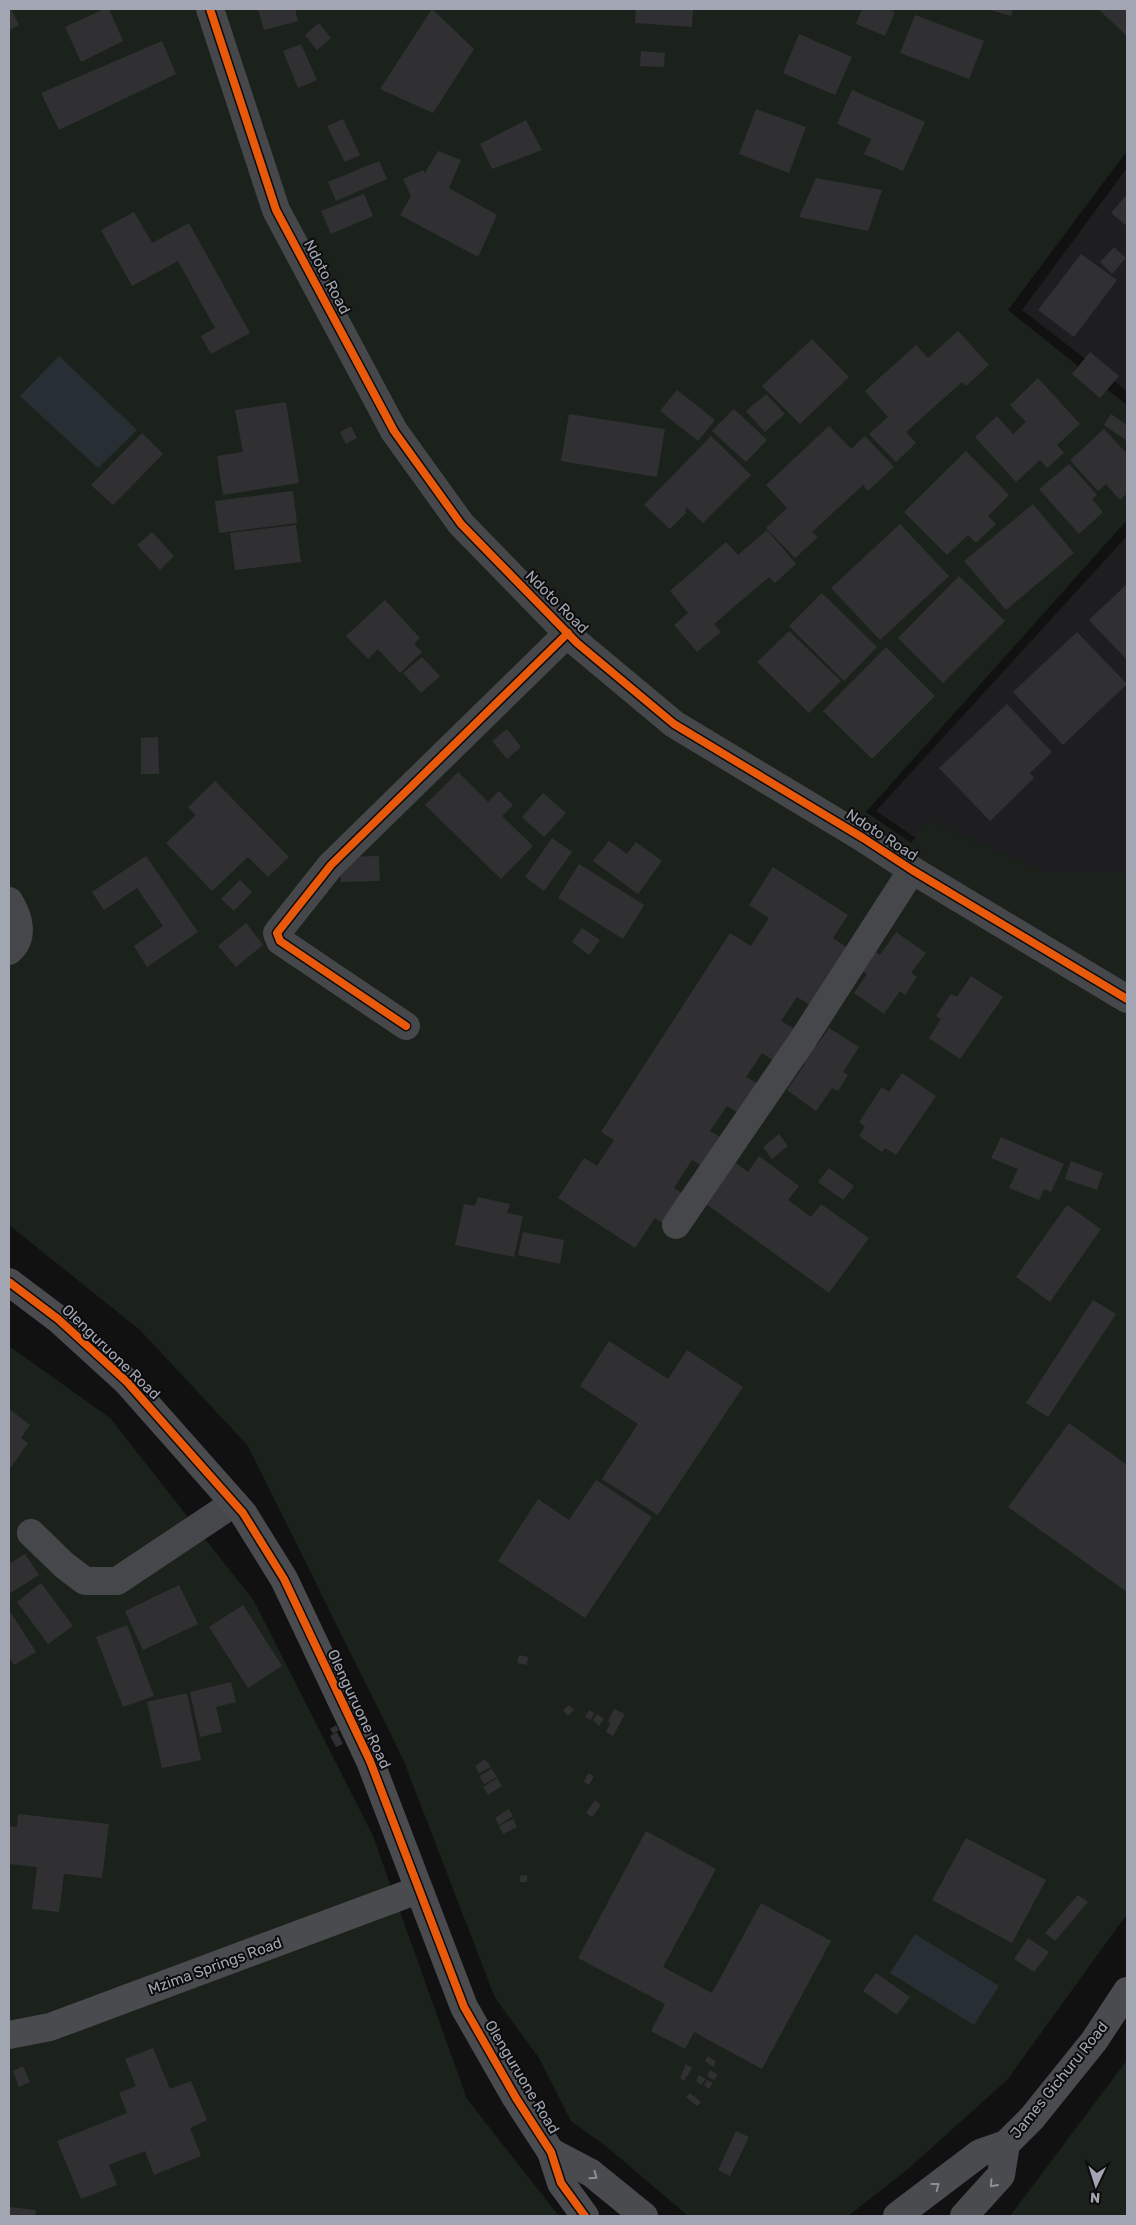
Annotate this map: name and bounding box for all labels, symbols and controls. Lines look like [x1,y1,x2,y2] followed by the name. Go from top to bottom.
[300,237,354,317] street label: Ndoto Road
[522,567,592,637] street label: Ndoto Road
[843,805,921,865] street label: Ndoto Road
[58,1301,164,1403] street label: Olenguruone Road
[324,1647,394,1771] street label: Olenguruone Road
[146,1933,284,1999] street label: Mzima Springs Road
[481,2017,563,2137] street label: Olenguruone Road
[1006,2018,1112,2142] street label: James Gichuru Road
[1071,2160,1121,2210] north arrow
[588,2170,598,2179] one-way arrow
[990,2178,999,2187] one-way arrow
[930,2184,939,2192] one-way arrow
[1090,2189,1101,2206] text: N

